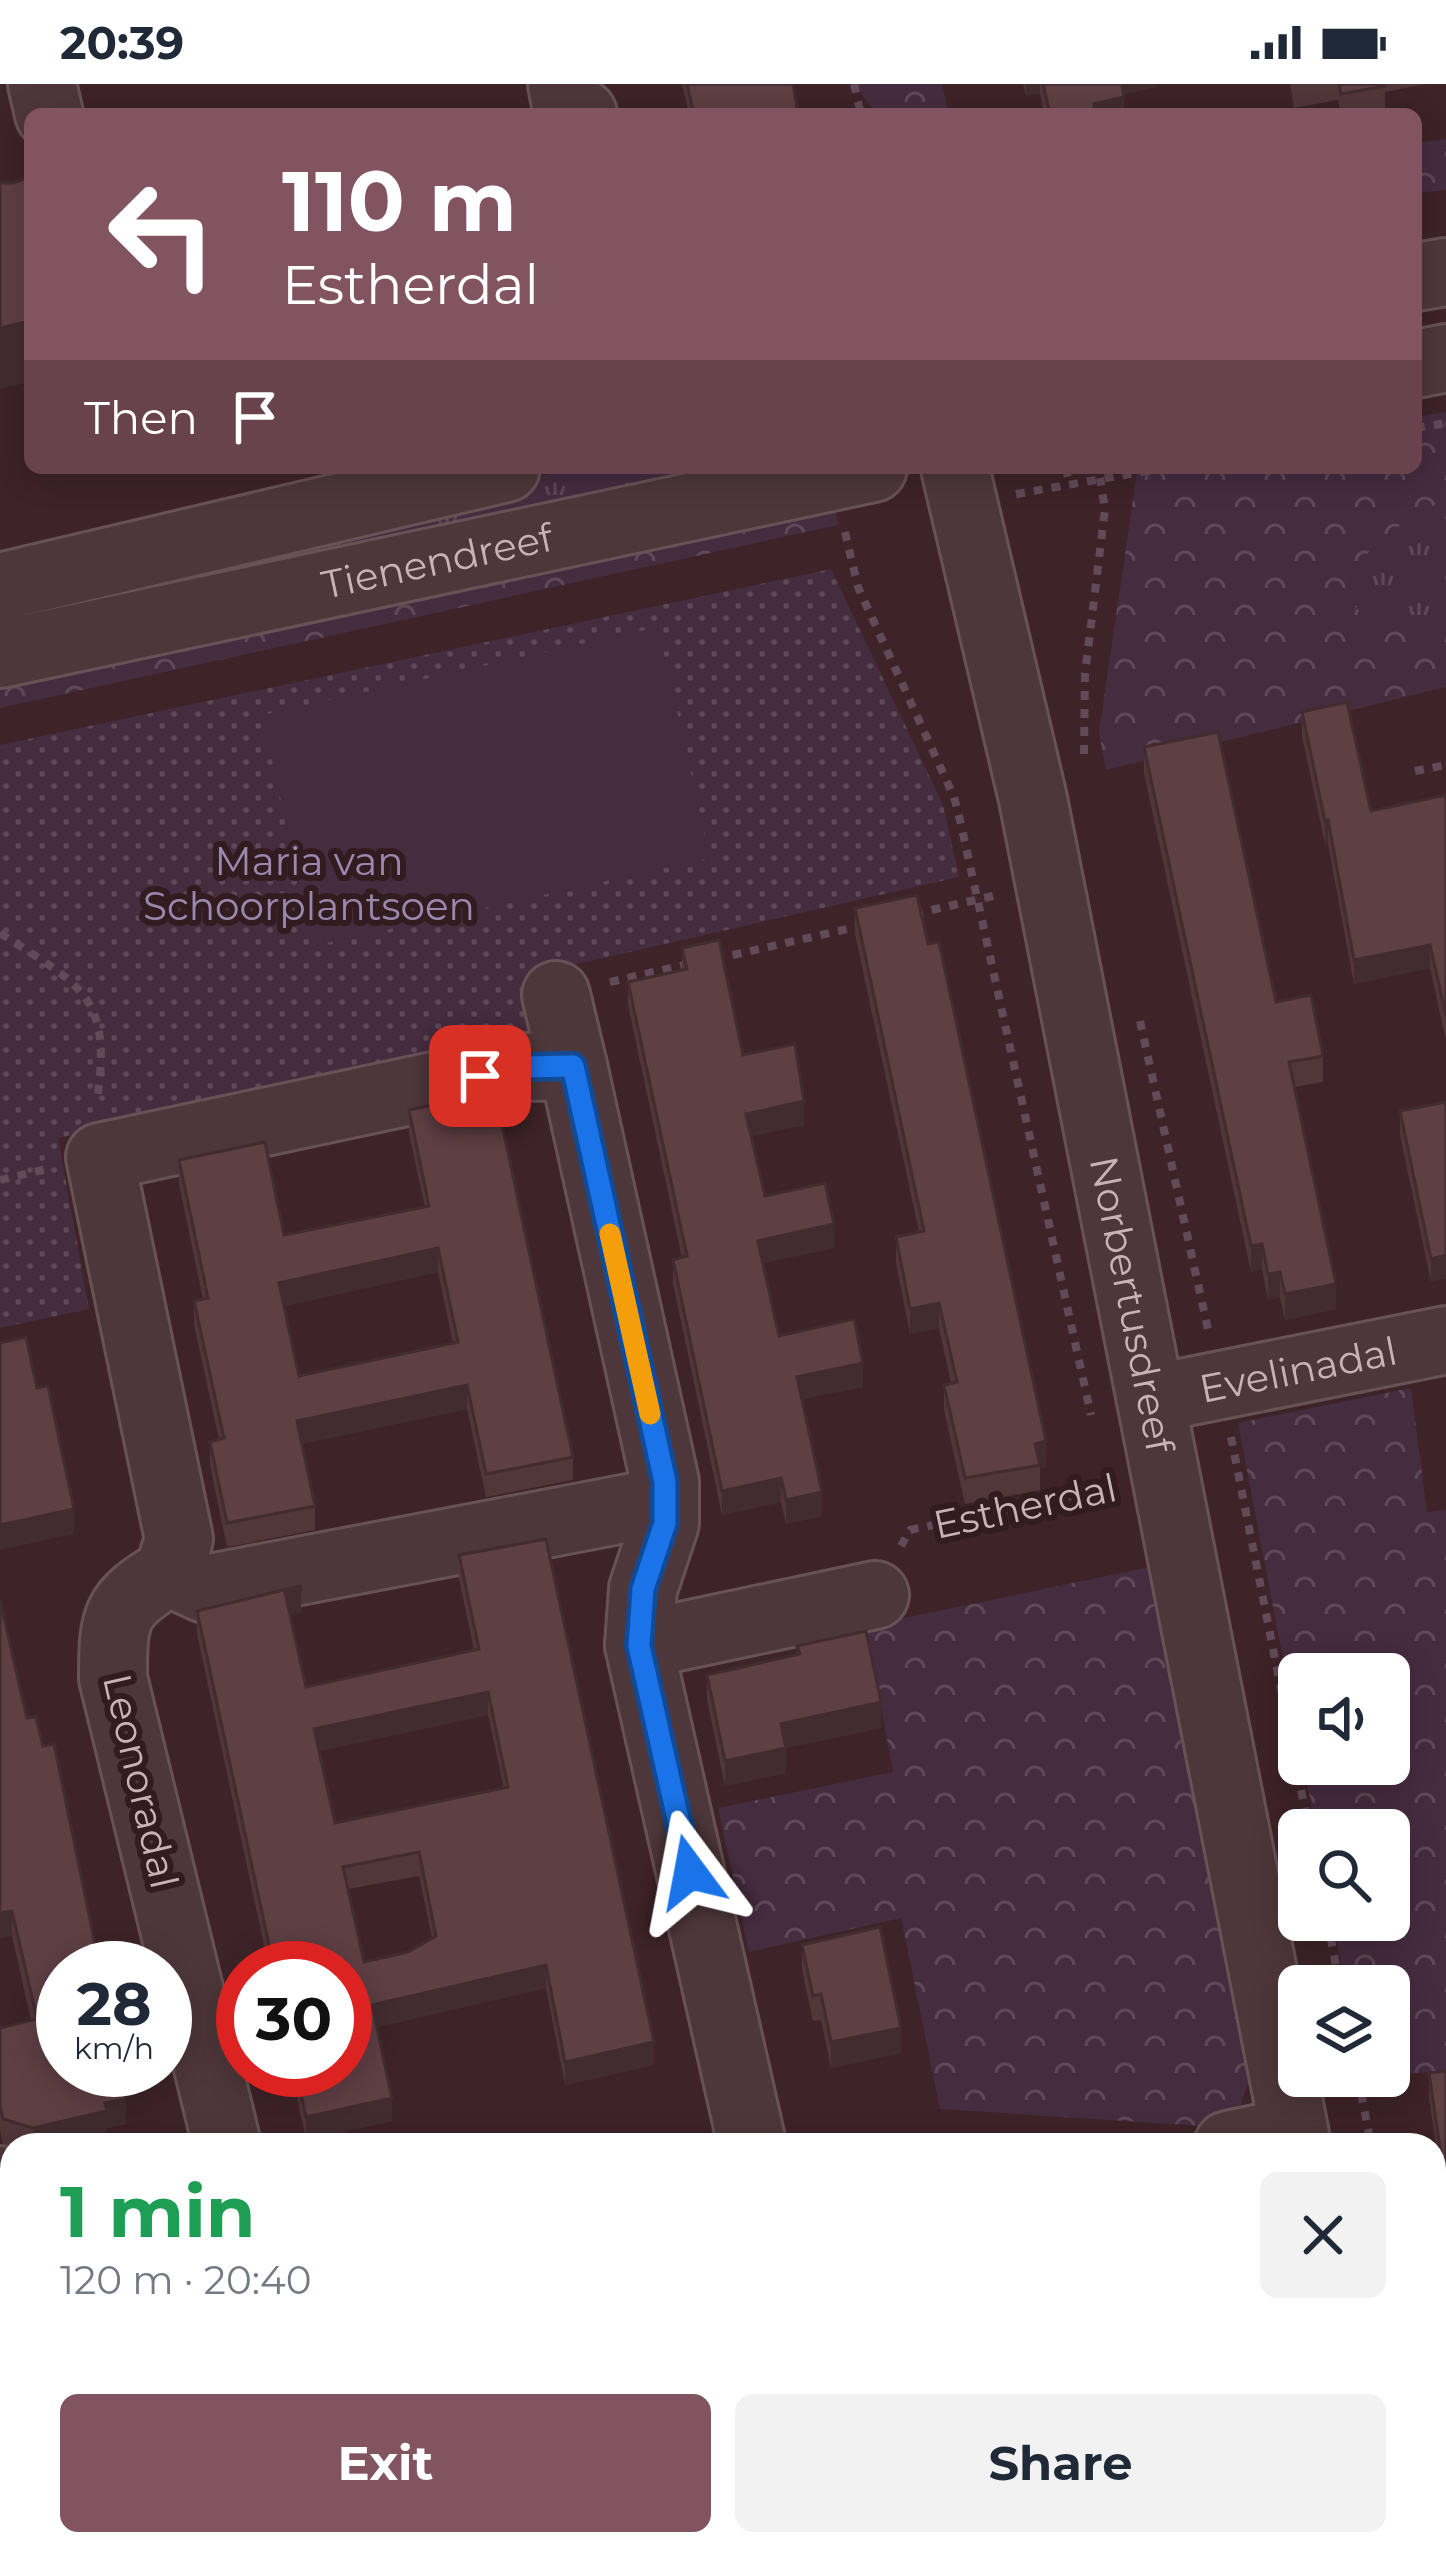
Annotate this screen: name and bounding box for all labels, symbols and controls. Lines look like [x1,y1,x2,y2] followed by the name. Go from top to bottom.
[60,15,184,70] text: 20:39
[282,150,517,252] text: 110 m
[84,156,240,312] icon: left
[282,252,539,318] text: Estherdal
[222,384,288,450] icon: arrive
[84,390,198,445] text: Then
[317,513,559,609] street label: Tienendreef
[143,837,475,930] park label: Maria van Schoorplantsoen
[429,1025,531,1127] pin
[447,1043,513,1109] icon: arrive
[1080,1152,1185,1458] street label: Norbertusdreef
[1195,1326,1401,1413] street label: Evelinadal
[929,1463,1121,1549] street label: Estherdal
[1278,1653,1410,2097] map controls
[1278,1653,1410,1785] button: sound
[93,1669,189,1893] street label: Leonoradal
[627,1809,753,1935] position arrow
[1278,1809,1410,1941] button: search
[216,1941,372,2097] speed limit sign: 30
[1278,1965,1410,2097] button: layers
[77,1967,152,2040] text: 28
[74,2030,154,2067] text: km/h
[60,2167,256,2255] text: 1 min
[1260,2172,1386,2298] button: close
[60,2256,312,2304] text: 120 m · 20:40
[60,2394,711,2532] button: Exit
[735,2394,1386,2532] button: Share

